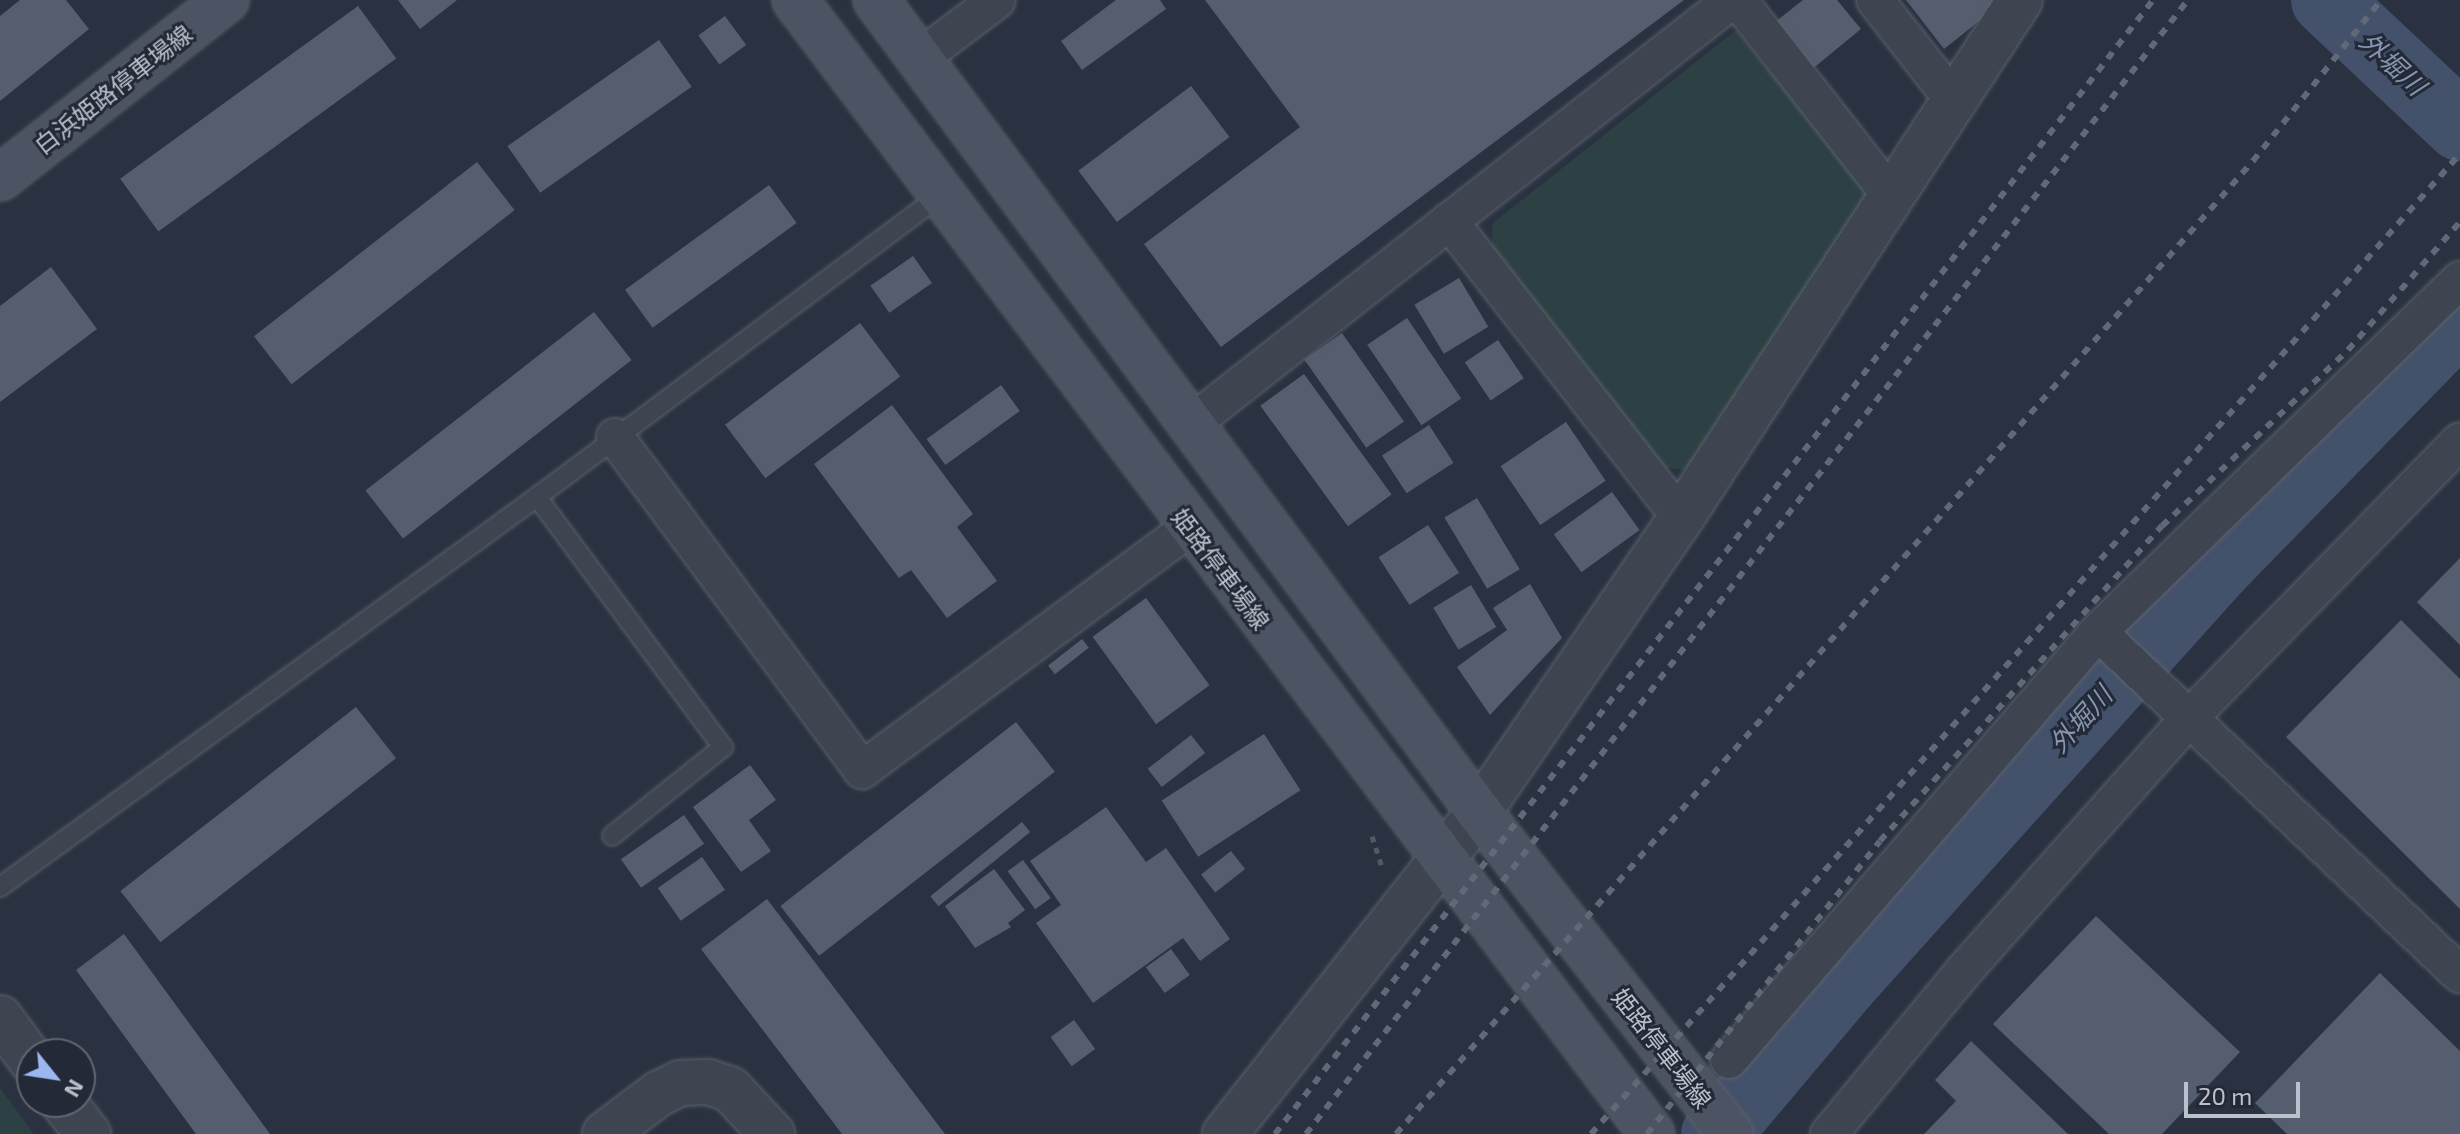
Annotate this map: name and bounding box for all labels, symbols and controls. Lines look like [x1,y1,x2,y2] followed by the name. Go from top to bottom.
[28,19,198,159] street label: 白浜姫路停車場線
[2354,25,2432,101] water label: 外堀川
[1166,503,1276,635] street label: 姫路停車場線
[2042,680,2118,758] water label: 外堀川
[1606,982,1718,1114] street label: 姫路停車場線
[16,1038,96,1118] north arrow
[2188,1066,2304,1116] scale bar
[60,1076,90,1102] text: N
[2198,1081,2252,1110] text: 20 m

